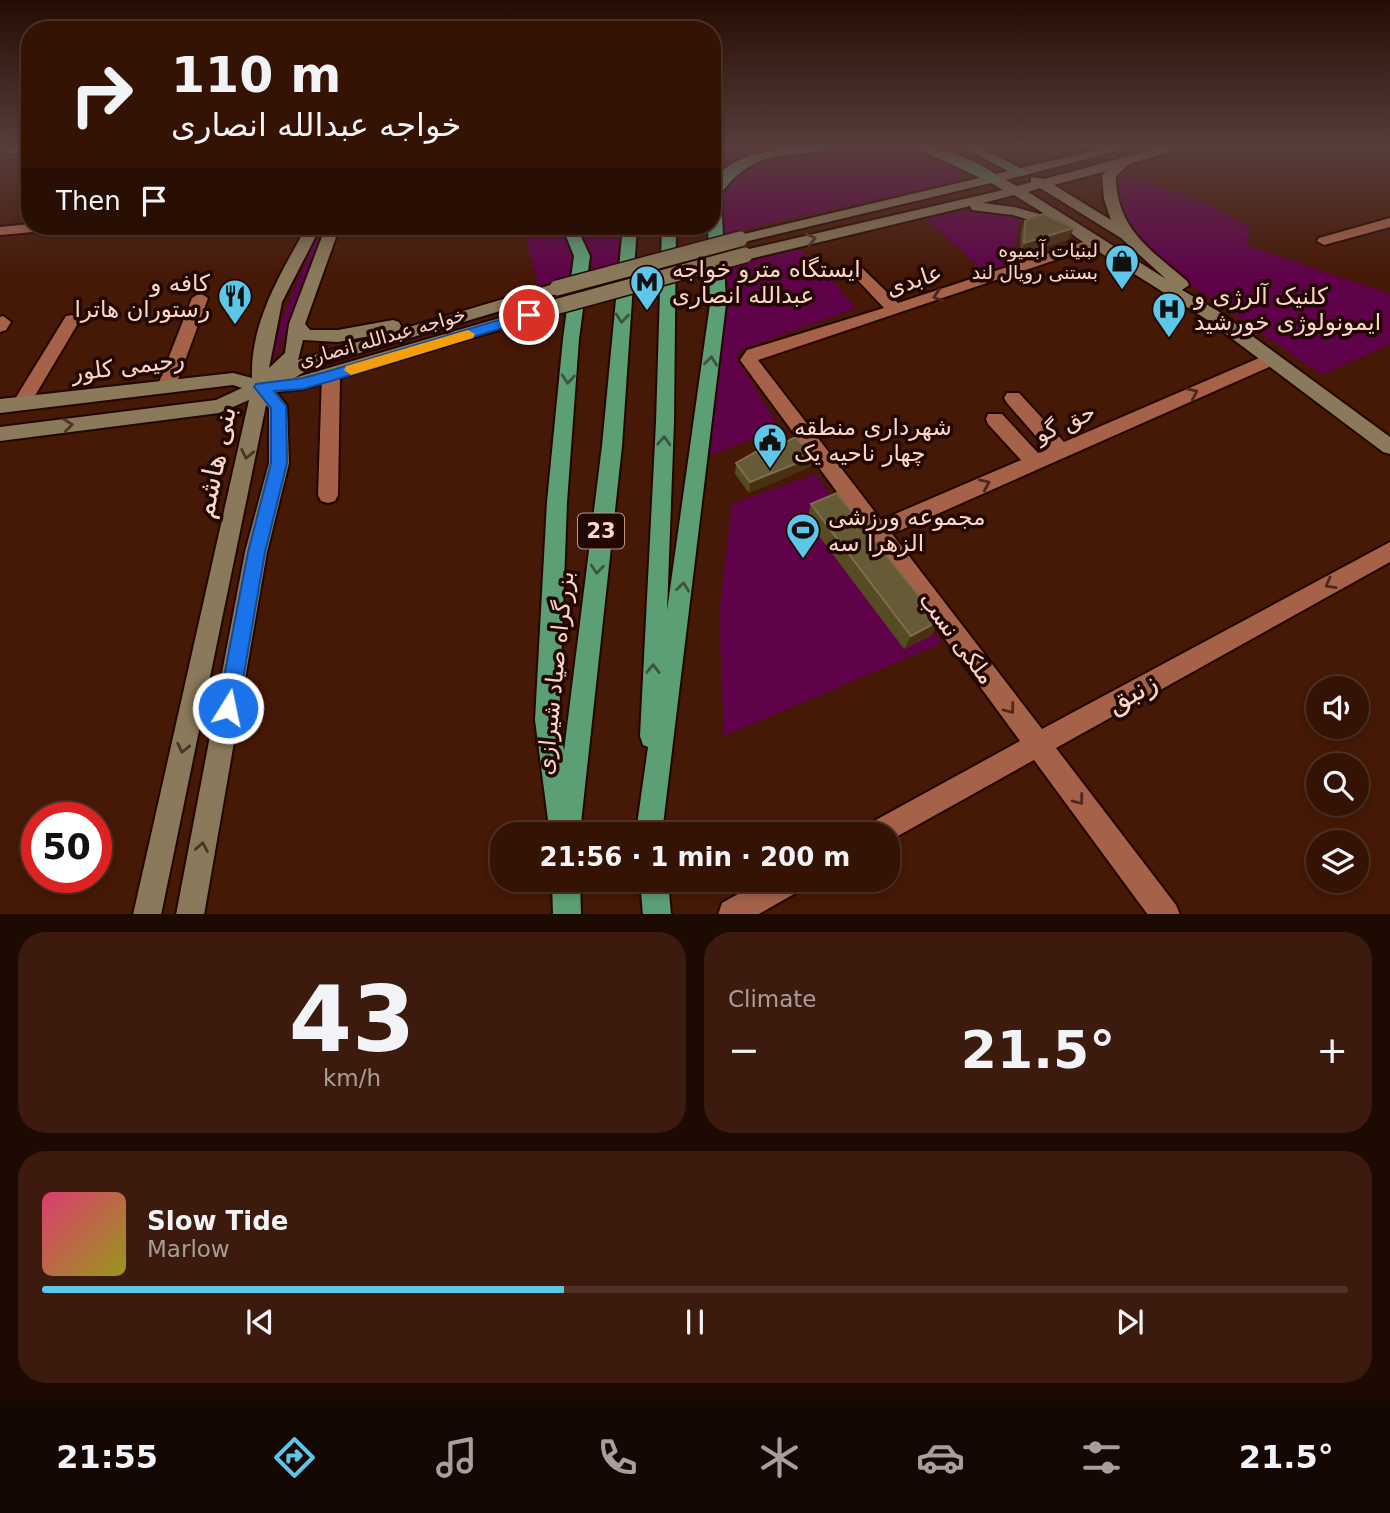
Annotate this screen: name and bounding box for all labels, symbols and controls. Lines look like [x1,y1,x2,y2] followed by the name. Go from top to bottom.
[171,47,341,104] text: 110 m
[56,49,147,140] icon: right
[171,106,461,144] text: خواجه عبدالله انصاری
[135,182,173,220] icon: arrive
[56,186,121,216] text: Then
[805,233,817,247] one-way arrow
[972,238,1098,284] place label: لبنیات آبمیوه بستنی رویال لند
[1103,242,1141,291] shop icon: لبنیات آبمیوه بستنی رویال لند
[672,256,861,309] place label: ایستگاه مترو خواجه عبدالله انصاری
[883,259,945,301] street label: عابدی
[628,263,666,312] metro station icon: ایستگاه مترو خواجه عبدالله انصاری
[74,270,210,323] place label: کافه و رستوران هاترا
[216,277,254,326] restaurant icon: کافه و رستوران هاترا
[1193,282,1381,336] place label: کلنیک آلرژی و ایمونولوژی خورشید
[499,285,559,345] pin
[932,288,944,303] one-way arrow
[1150,290,1188,339] hospital icon: کلنیک آلرژی و ایمونولوژی خورشید
[510,296,548,334] icon: arrive
[296,303,468,372] street label: خواجه عبدالله انصاری
[615,313,630,324] one-way arrow
[69,346,186,387] street label: رحیمی کلور
[703,356,718,367] one-way arrow
[561,374,576,385] one-way arrow
[1186,387,1198,401] one-way arrow
[1030,398,1100,449] street label: حق گو
[187,403,243,521] street label: بنی هاشم
[794,414,952,467] place label: شهرداری منطقه چهار ناحیه یک
[62,418,74,433] one-way arrow
[751,421,789,470] public building icon: شهرداری منطقه چهار ناحیه یک
[657,436,672,447] one-way arrow
[240,448,255,460] one-way arrow
[977,478,990,492] one-way arrow
[828,504,985,557] place label: مجموعه ورزشی الزهرا سه
[784,511,822,560] sports icon: مجموعه ورزشی الزهرا سه
[578,514,624,548] road number: 23
[590,564,605,575] one-way arrow
[531,570,580,776] street label: بزرگراه صیاد شیرازی
[1325,576,1338,589] one-way arrow
[676,581,691,593] one-way arrow
[914,587,1000,689] street label: ملکی نسب
[646,663,661,674] one-way arrow
[1101,666,1163,720] street label: زنبق
[191,671,265,745] position arrow
[1306,676,1369,893] map controls
[1306,676,1369,739] button: sound
[1002,701,1015,713] one-way arrow
[177,742,192,754] one-way arrow
[1306,753,1369,816] button: search
[1071,792,1083,804] one-way arrow
[21,802,112,893] speed limit sign: 50
[1306,830,1369,893] button: layers
[194,841,209,853] one-way arrow
[540,842,850,872] text: 21:56 · 1 min · 200 m
[289,967,415,1072] text: 43
[728,986,817,1012] text: Climate
[961,1020,1115,1080] text: 21.5°
[728,1028,760,1072] text: −
[1316,1028,1348,1072] text: +
[323,1065,381,1091] text: km/h
[147,1206,288,1236] text: Slow Tide
[147,1236,230,1262] text: Marlow
[241,1303,279,1341] icon: previous
[676,1303,714,1341] icon: pause
[1111,1303,1149,1341] icon: next
[270,1433,319,1482] icon: directions
[432,1433,481,1482] icon: music
[593,1433,642,1482] icon: phone
[755,1433,804,1482] icon: climate
[916,1433,965,1482] icon: car
[1077,1433,1126,1482] icon: filters
[56,1438,158,1476] text: 21:55
[1239,1438,1334,1476] text: 21.5°

